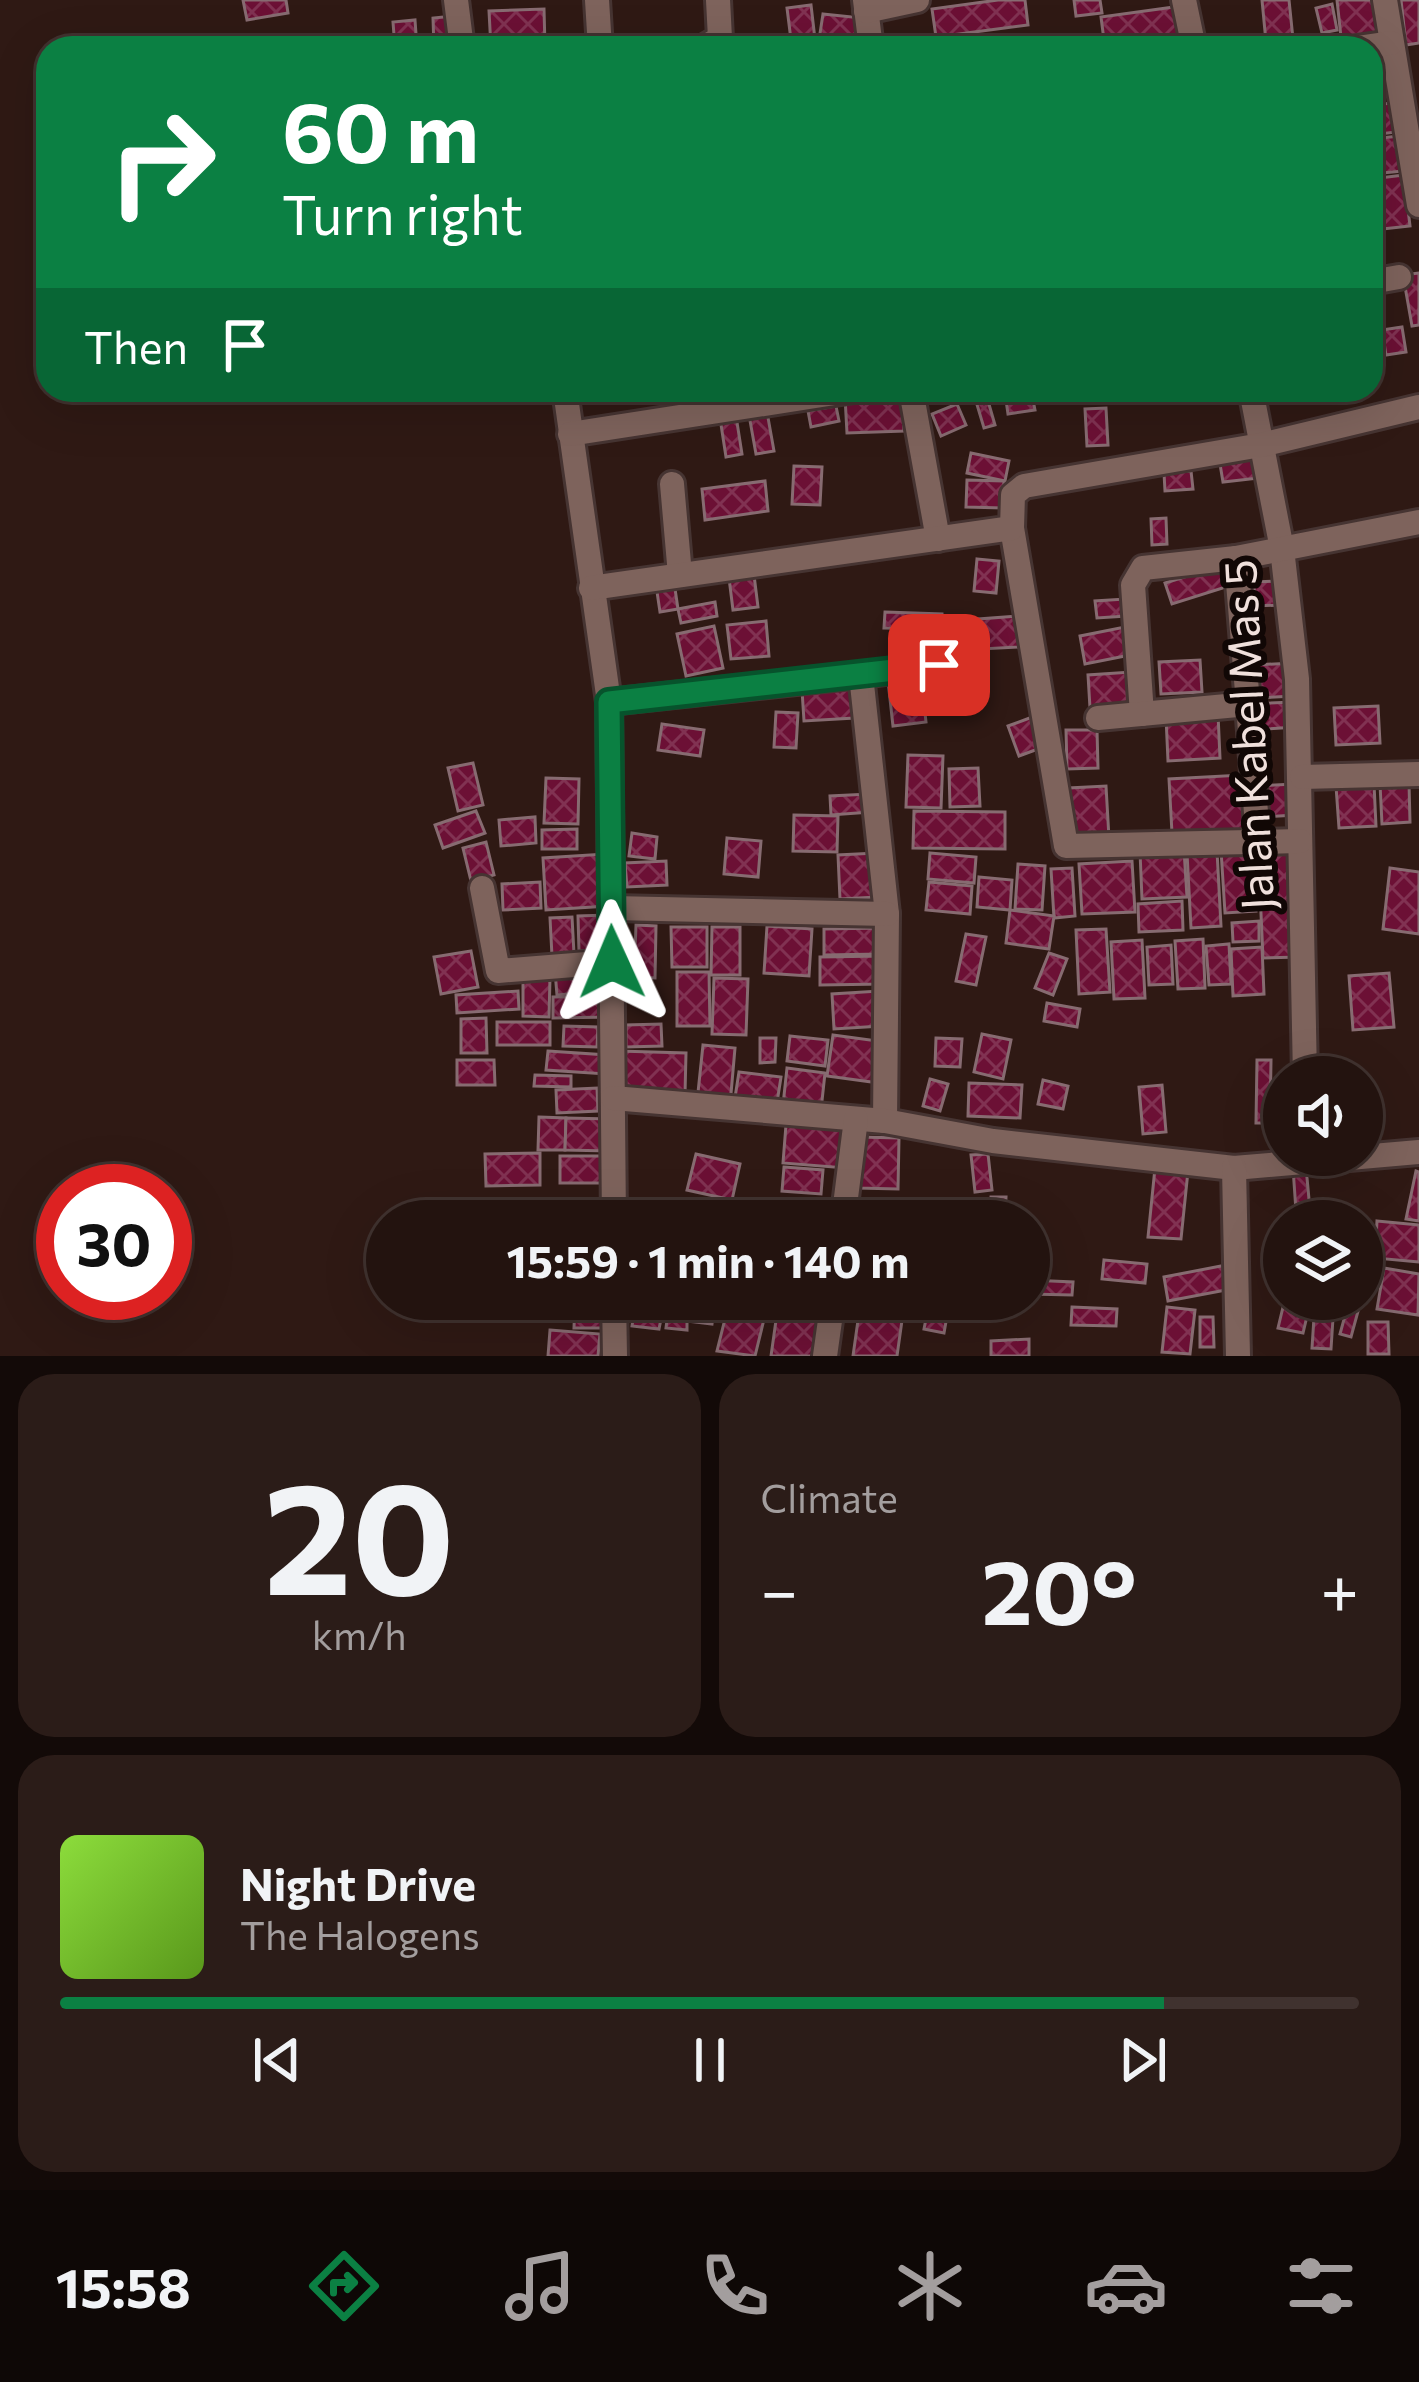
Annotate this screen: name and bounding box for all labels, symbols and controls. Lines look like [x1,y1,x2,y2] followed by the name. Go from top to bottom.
[282,78,479,180] text: 60 m
[84,84,240,240] icon: right
[282,180,523,246] text: Turn right
[212,312,278,378] icon: arrive
[84,318,188,373] text: Then
[1210,558,1283,912] street label: Jalan Kabel Mas 5
[888,614,990,716] pin
[906,632,972,698] icon: arrive
[549,899,675,1025] position arrow
[1263,1056,1383,1320] map controls
[1263,1056,1383,1176] button: sound
[36,1164,192,1320] speed limit sign: 30
[1263,1200,1383,1320] button: layers
[506,1232,910,1287] text: 15:59 · 1 min · 140 m
[264,1436,455,1627] text: 20
[761,1473,898,1521] text: Climate
[981,1533,1137,1644] text: 20°
[761,1548,798,1629] text: −
[1320,1548,1359,1629] text: +
[312,1610,407,1658] text: km/h
[240,1855,476,1910] text: Night Drive
[240,1910,480,1958] text: The Halogens
[244,2027,310,2093] icon: previous
[677,2027,743,2093] icon: pause
[1110,2027,1176,2093] icon: next
[302,2244,386,2328] icon: directions
[498,2244,582,2328] icon: music
[693,2244,777,2328] icon: phone
[888,2244,972,2328] icon: climate
[1084,2244,1168,2328] icon: car
[1279,2244,1363,2328] icon: filters
[56,2253,191,2319] text: 15:58

